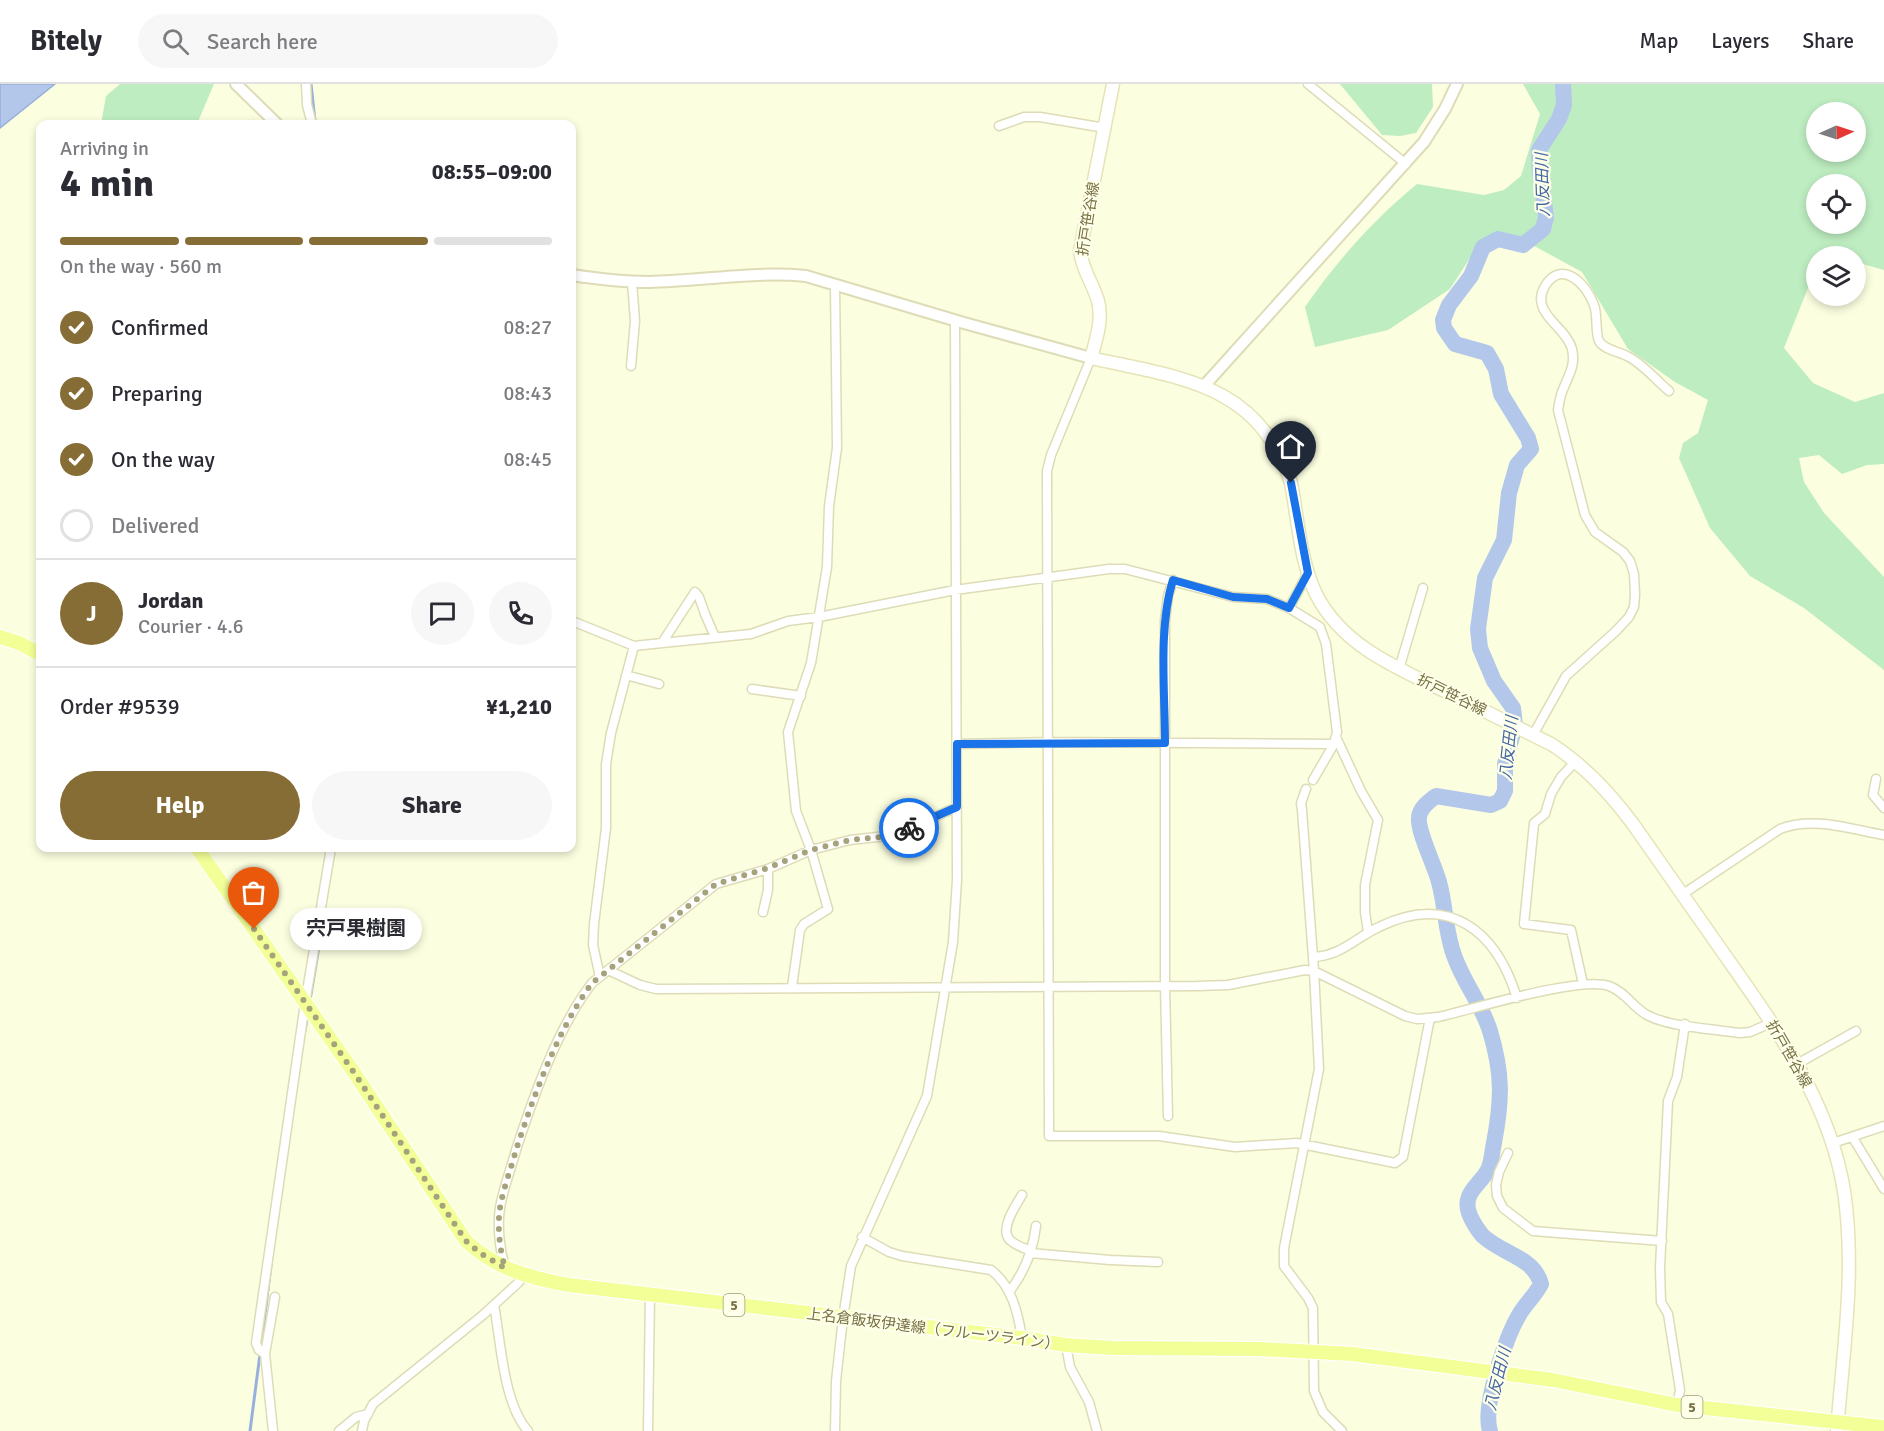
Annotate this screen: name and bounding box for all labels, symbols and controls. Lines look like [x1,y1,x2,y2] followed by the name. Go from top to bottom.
[138,14,558,68] search box
[30,24,102,58] text: Bitely
[159,25,192,58] icon: search
[207,28,318,55] text: Search here
[1640,28,1678,54] text: Map
[1711,28,1769,54] text: Layers
[1802,28,1854,54] text: Share
[1806,102,1866,162] north arrow
[1806,102,1866,306] map controls
[60,136,149,161] text: Arriving in
[1532,151,1554,217] water label: 八反田川
[432,158,552,185] text: 08:55–09:00
[60,159,154,207] text: 4 min
[1806,174,1866,234] button: locate
[1073,181,1103,257] street label: 折戸笹谷線
[1806,246,1866,306] button: layers
[60,254,222,279] text: On the way · 560 m
[60,311,93,344] icon: check
[111,314,209,341] text: Confirmed
[503,315,552,340] text: 08:27
[60,377,93,410] icon: check
[111,380,203,407] text: Preparing
[503,381,552,406] text: 08:43
[1265,421,1316,483] pin
[1274,430,1307,463] icon: home
[60,443,93,476] icon: check
[111,446,215,473] text: On the way
[503,447,552,472] text: 08:45
[111,512,199,539] text: Delivered
[411,582,474,645] button: chat
[489,582,552,645] button: phone
[138,587,204,614] text: Jordan
[86,600,97,627] text: J
[138,614,244,639] text: Courier · 4.6
[1414,670,1490,720] street label: 折戸笹谷線
[60,693,180,720] text: Order #9539
[486,693,552,720] text: ¥1,210
[1496,713,1522,781] water label: 八反田川
[60,771,300,840] button: Help
[312,771,552,840] button: Share
[879,798,939,858] courier
[893,812,926,845] icon: bike
[228,867,279,929] pin
[237,876,270,909] icon: bag
[290,908,422,950] callout: 宍戸果樹園
[306,916,406,941] text: 宍戸果樹園
[1762,1017,1816,1091] street label: 折戸笹谷線
[724,1294,744,1316] road number: 5
[806,1305,1060,1353] street label: 上名倉飯坂伊達線（フルーツライン）
[1481,1344,1516,1412] water label: 八反田川
[1682,1396,1702,1418] road number: 5

